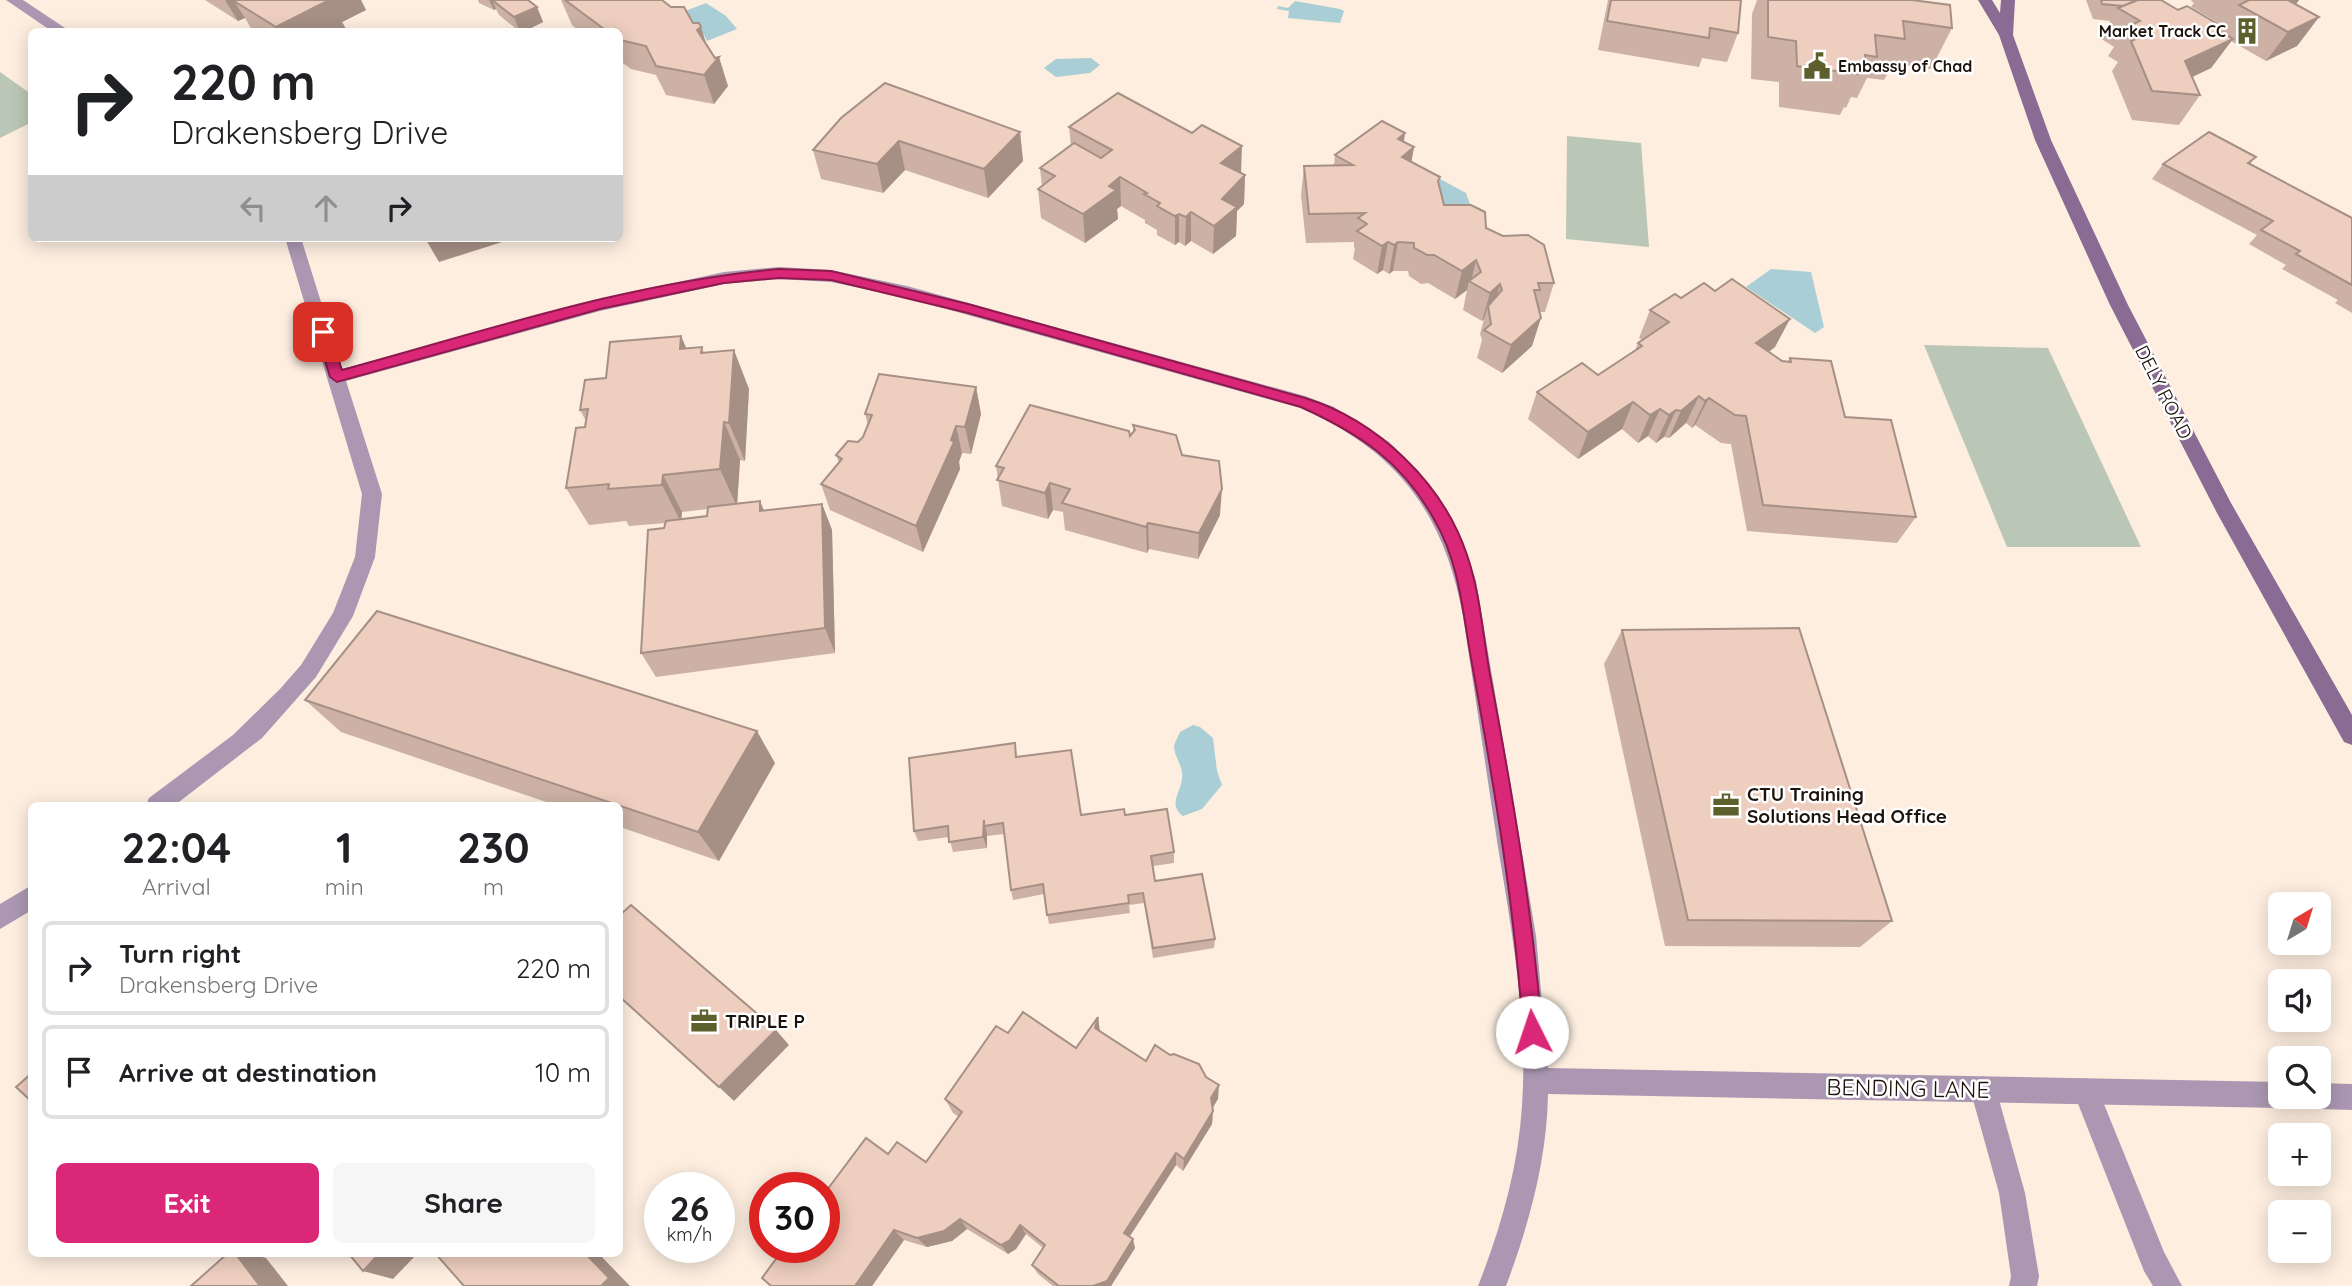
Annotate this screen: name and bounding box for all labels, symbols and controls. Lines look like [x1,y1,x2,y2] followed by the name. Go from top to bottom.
[2232,16,2262,46] building icon: Market Track CC
[2099,21,2226,41] place label: Market Track CC
[171,51,316,112] text: 220 m
[1802,51,1832,81] public building icon: Embassy of Chad
[56,56,147,147] icon: right
[1838,56,1972,76] place label: Embassy of Chad
[171,112,448,152] text: Drakensberg Drive
[234,189,272,227] icon: left
[307,189,345,227] icon: ahead
[380,189,418,227] icon: right
[293,302,353,362] pin
[304,313,342,351] icon: arrive
[2130,341,2198,443] street label: DELY ROAD
[1747,782,1947,828] place label: CTU Training Solutions Head Office
[1711,790,1741,820] office icon: CTU Training Solutions Head Office
[121,821,231,874] text: 22:04
[336,821,352,874] text: 1
[457,821,530,874] text: 230
[142,872,211,901] text: Arrival
[325,872,364,901] text: min
[483,872,504,901] text: m
[2268,892,2331,956] north arrow
[2268,892,2331,1263] map controls
[119,937,241,970] text: Turn right
[60,949,98,987] icon: right
[516,952,591,985] text: 220 m
[2268,969,2331,1032] button: sound
[119,970,318,999] text: Drakensberg Drive
[1495,995,1569,1069] position arrow
[689,1006,719,1036] office icon: TRIPLE P
[725,1009,805,1033] place label: TRIPLE P
[2268,1046,2331,1109] button: search
[60,1053,98,1091] icon: arrive
[119,1056,377,1089] text: Arrive at destination
[535,1056,591,1089] text: 10 m
[1826,1072,1990,1104] street label: BENDING LANE
[2268,1123,2331,1186] button: +
[56,1163,319,1243] button: Exit
[333,1163,595,1243] button: Share
[749,1172,840,1263] speed limit sign: 30
[670,1186,709,1230] text: 26
[2268,1200,2331,1263] button: −
[667,1223,712,1246] text: km/h

